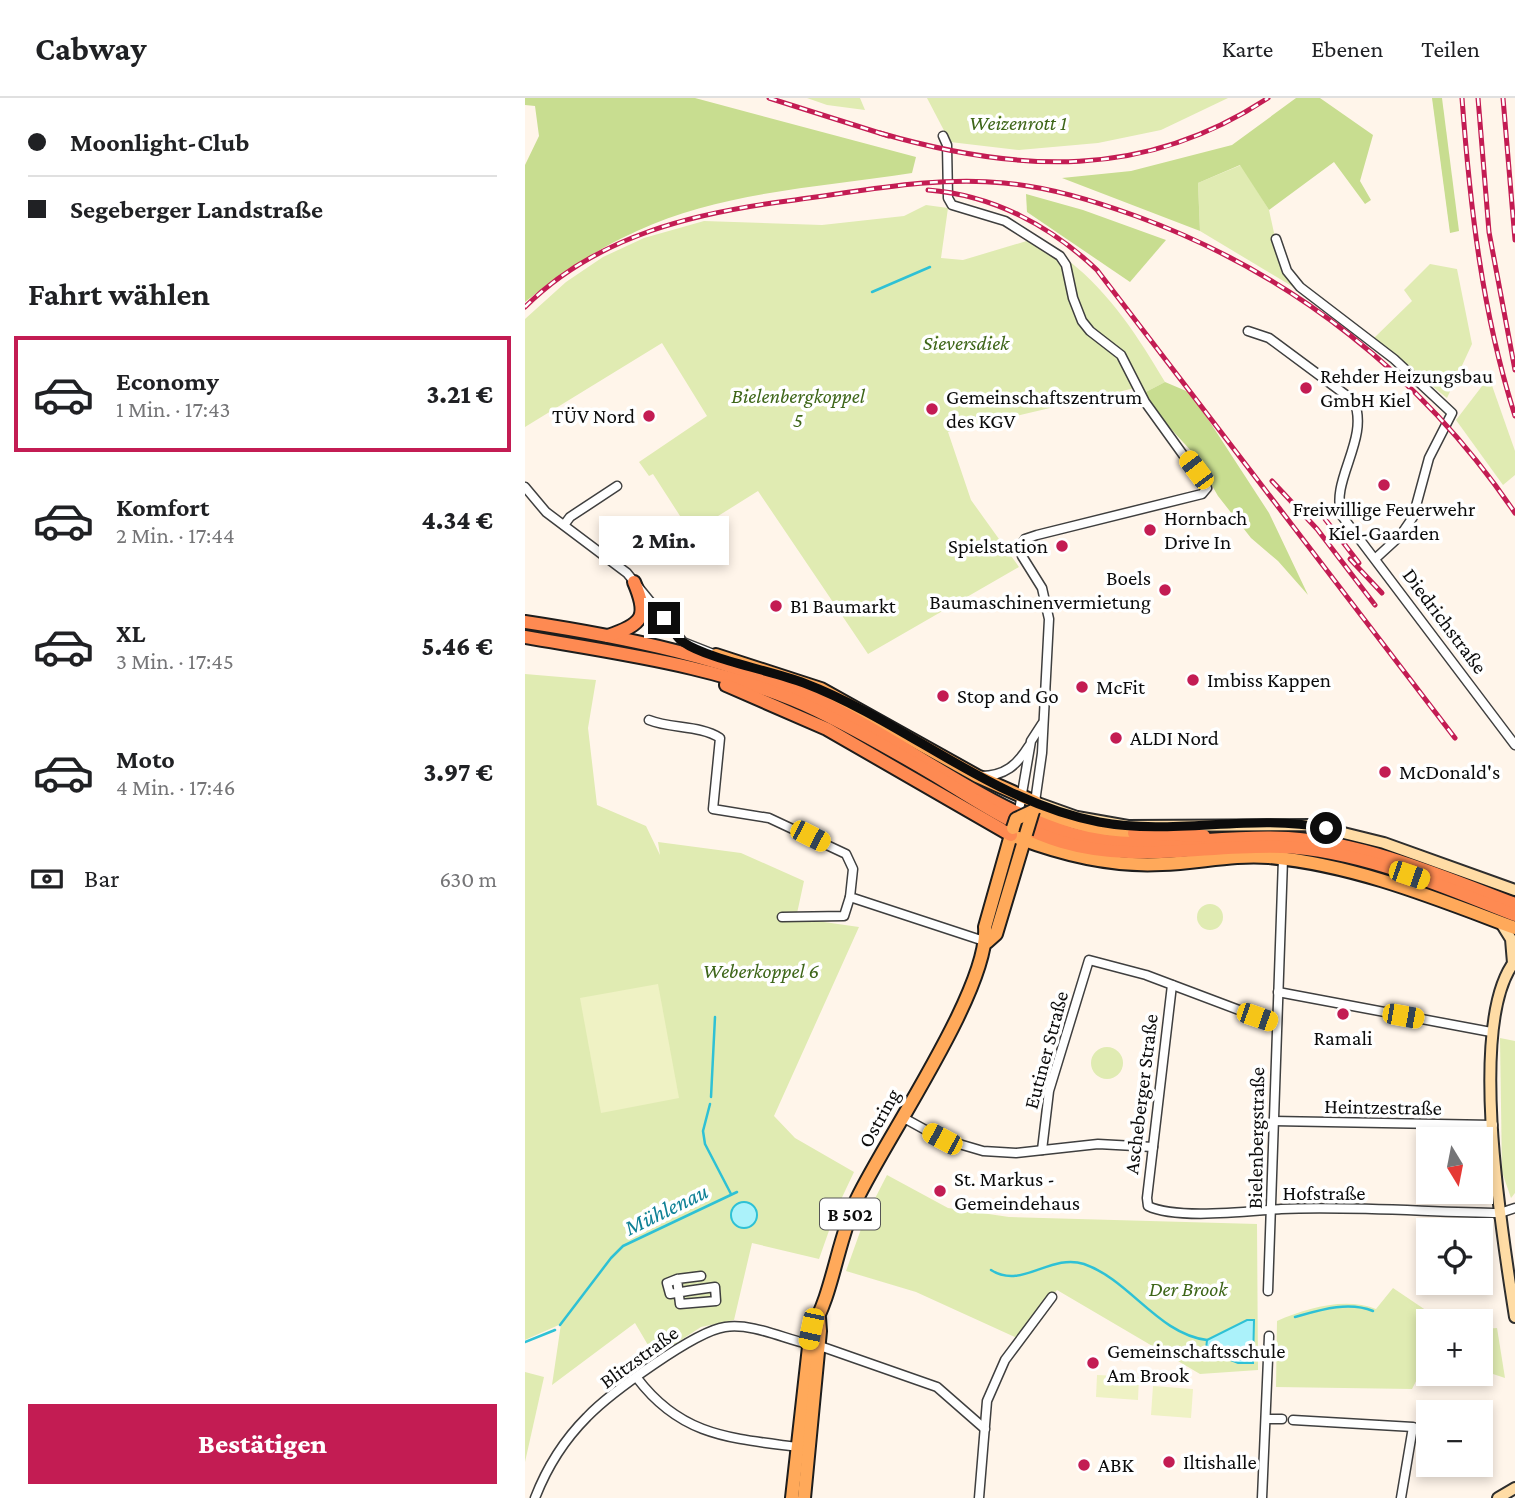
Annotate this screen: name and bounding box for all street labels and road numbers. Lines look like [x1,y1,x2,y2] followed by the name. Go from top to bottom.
[1398,564,1492,678] street label: Diedrichstraße
[1019,988,1073,1112] street label: Eutiner Straße
[1119,1012,1163,1176] street label: Ascheberger Straße
[1243,1067,1269,1209] street label: Bielenbergstraße
[853,1084,905,1152] street label: Ostring
[1324,1094,1442,1120] street label: Heintzestraße
[1282,1181,1366,1205] street label: Hofstraße
[820,1198,880,1230] road number: B 502
[595,1321,683,1393] street label: Blitzstraße

